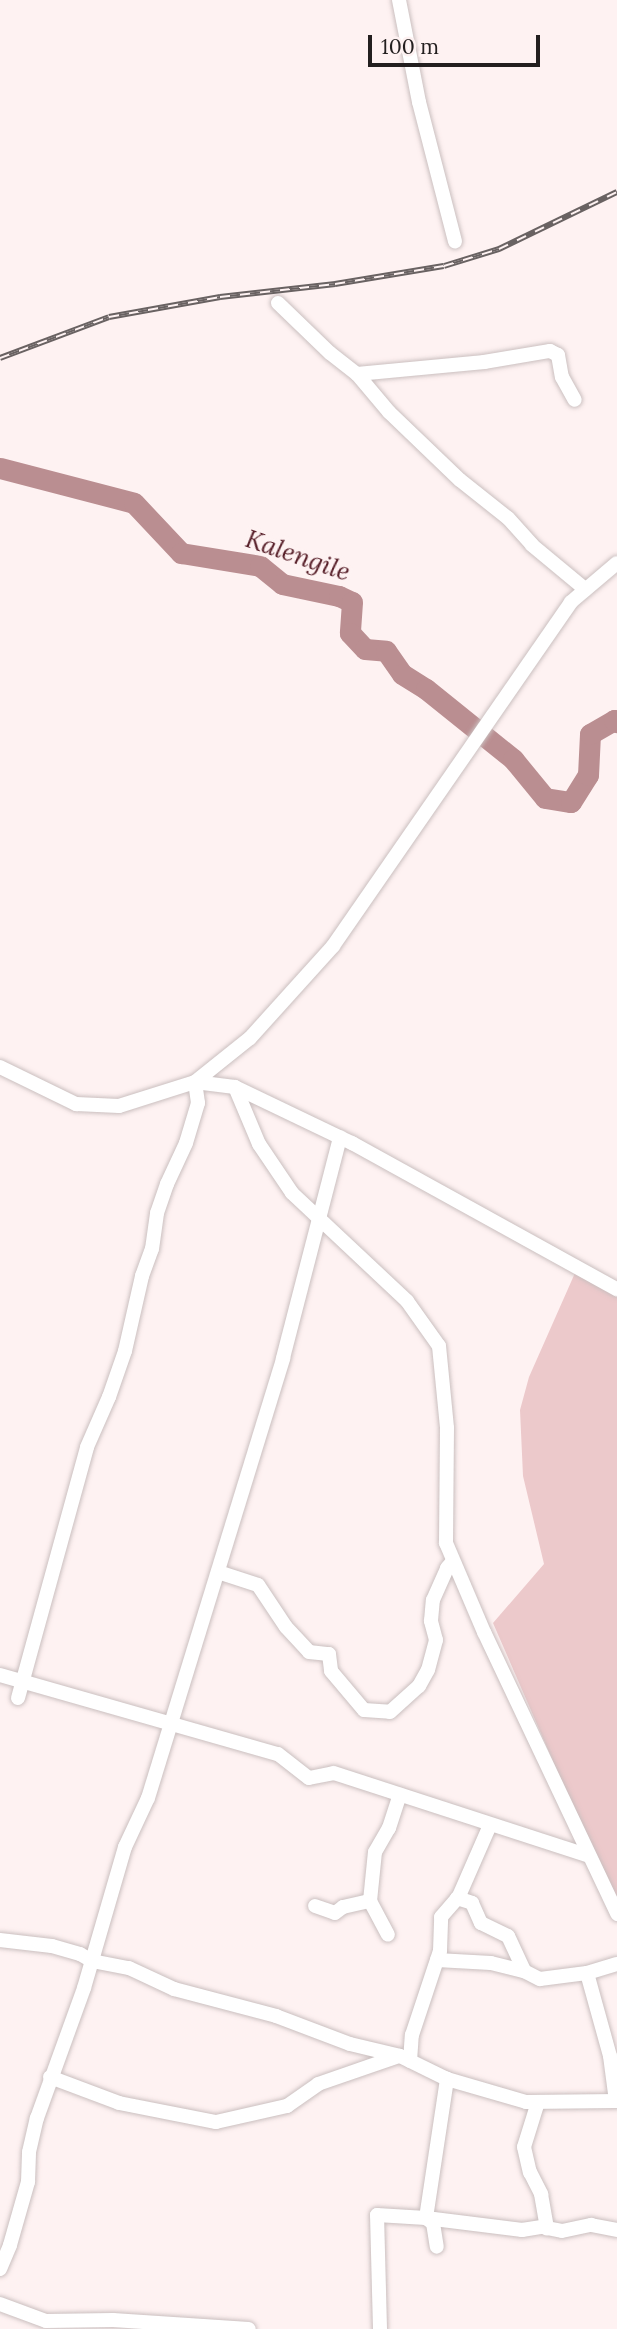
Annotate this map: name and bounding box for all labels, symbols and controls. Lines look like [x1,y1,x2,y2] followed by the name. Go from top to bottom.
[372,21,544,65] scale bar
[381,33,439,60] text: 100 m
[241,523,355,587] water label: Kalengile

